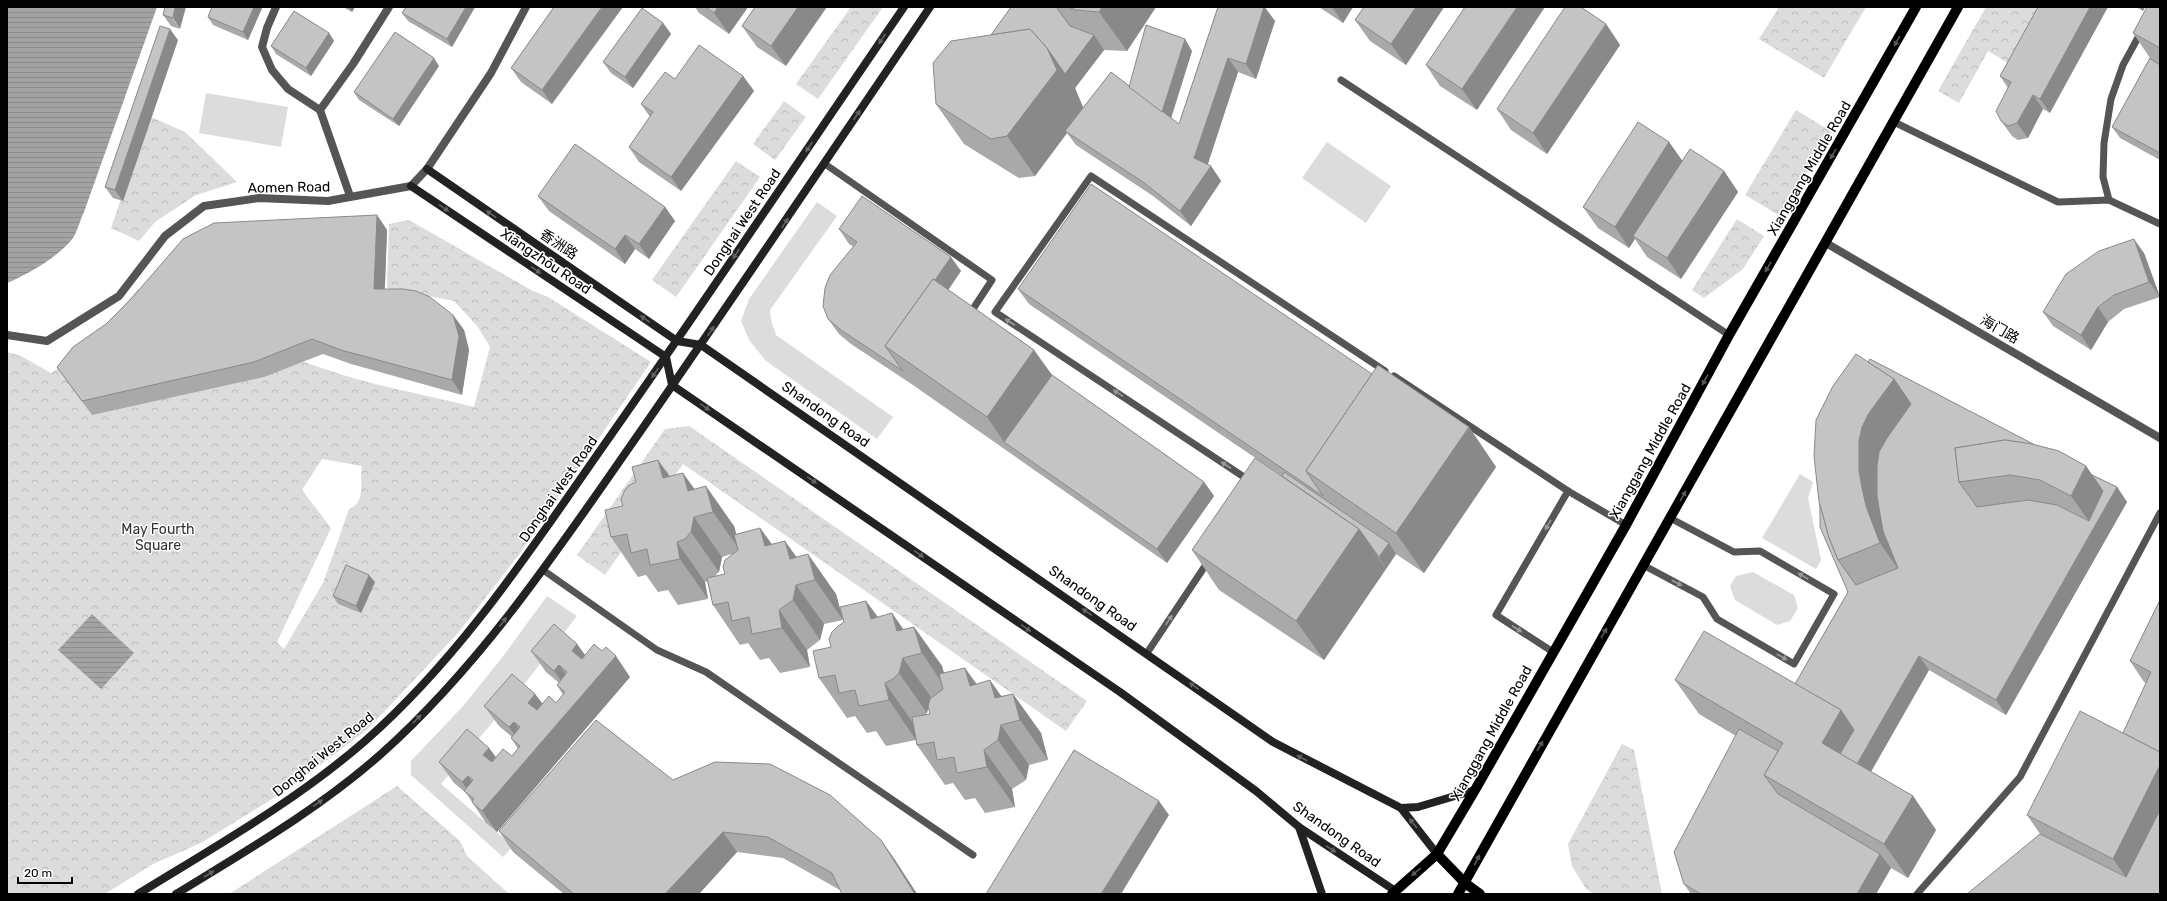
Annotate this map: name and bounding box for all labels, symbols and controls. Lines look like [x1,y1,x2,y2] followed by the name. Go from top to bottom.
[878,34,886,44] one-way arrow
[1894,35,1900,47] one-way arrow
[1764,98,1855,238] street label: Xianggang Middle Road
[853,110,861,120] one-way arrow
[805,142,813,152] one-way arrow
[1829,148,1836,160] one-way arrow
[700,166,785,279] street label: Donghai West Road
[248,178,331,197] street label: Aomen Road
[438,204,450,211] one-way arrow
[486,210,497,218] one-way arrow
[781,217,788,229] one-way arrow
[497,225,594,298] street label: Xiāngzhōu Road
[537,226,581,263] street label: 香洲路
[732,249,740,260] one-way arrow
[1765,261,1772,273] one-way arrow
[531,266,542,274] one-way arrow
[1977,312,2022,347] street label: 海门路
[640,315,650,323] one-way arrow
[1004,318,1015,326] one-way arrow
[707,325,715,336] one-way arrow
[651,368,659,379] one-way arrow
[1701,374,1708,386] one-way arrow
[779,378,873,451] street label: Shandong Road
[1606,381,1695,522] street label: Xianggang Middle Road
[1112,390,1124,397] one-way arrow
[699,403,710,411] one-way arrow
[515,433,601,545] street label: Donghai West Road
[1221,461,1232,469] one-way arrow
[807,476,817,484] one-way arrow
[1679,490,1686,502] one-way arrow
[1545,519,1552,531] one-way arrow
[121,521,195,554] park label: May Fourth Square
[914,550,924,558] one-way arrow
[1046,562,1140,635] street label: Shandong Road
[1797,572,1809,579] one-way arrow
[1672,580,1683,587] one-way arrow
[1082,608,1093,616] one-way arrow
[1165,615,1173,626] one-way arrow
[499,616,508,627] one-way arrow
[1021,624,1031,632] one-way arrow
[1512,625,1523,633] one-way arrow
[1601,627,1608,639] one-way arrow
[1776,653,1788,660] one-way arrow
[1447,663,1536,804] street label: Xianggang Middle Road
[1189,682,1199,690] one-way arrow
[269,708,377,800] street label: Donghai West Road
[412,714,422,724] one-way arrow
[1537,740,1543,752] one-way arrow
[1296,754,1308,761] one-way arrow
[1290,798,1384,871] street label: Shandong Road
[313,799,323,807] one-way arrow
[1408,818,1417,829] one-way arrow
[1326,845,1336,853] one-way arrow
[1474,854,1480,866] one-way arrow
[18,859,72,885] scale bar
[24,866,52,880] text: 20 m
[1411,867,1420,876] one-way arrow
[203,870,215,877] one-way arrow

